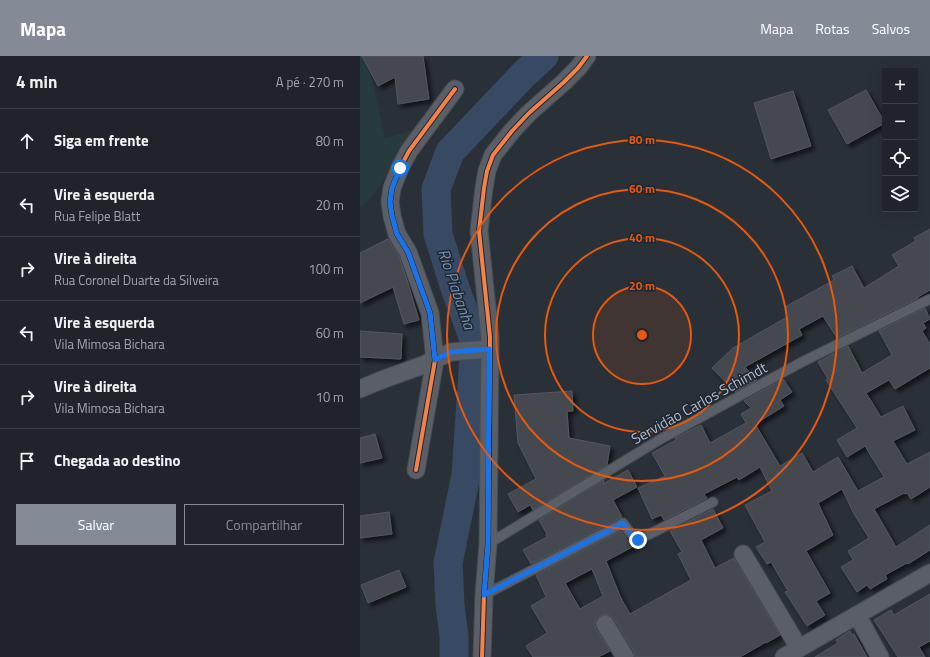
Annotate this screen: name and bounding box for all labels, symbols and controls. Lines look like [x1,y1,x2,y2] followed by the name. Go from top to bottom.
[20,14,66,43] text: Mapa
[760,18,793,39] text: Mapa
[815,18,850,39] text: Rotas
[872,18,910,39] text: Salvos
[882,68,918,212] map controls
[882,68,918,104] button: +
[16,69,57,95] text: 4 min
[276,72,344,92] text: A pé · 270 m
[882,104,918,140] button: −
[54,129,149,152] text: Siga em frente
[16,130,38,152] icon: ahead
[629,130,655,149] text: 80 m
[316,131,344,151] text: 80 m
[882,140,918,176] button: locate
[391,159,409,177] route start
[882,176,918,212] button: layers
[629,179,655,198] text: 60 m
[54,183,155,206] text: Vire à esquerda
[16,194,38,216] icon: left
[316,195,344,215] text: 20 m
[54,206,140,226] text: Rua Felipe Blatt
[629,228,655,247] text: 40 m
[432,246,482,333] water label: Rio Piabanha
[54,247,137,270] text: Vire à direita
[16,258,38,280] icon: right
[308,259,344,279] text: 100 m
[54,270,219,290] text: Rua Coronel Duarte da Silveira
[629,276,655,295] text: 20 m
[54,311,155,334] text: Vire à esquerda
[16,322,38,344] icon: left
[316,323,344,343] text: 60 m
[635,328,649,342] centre of rings
[54,334,165,354] text: Vila Mimosa Bichara
[627,356,772,450] street label: Servidão Carlos Schimdt
[54,375,137,398] text: Vire à direita
[16,386,38,408] icon: right
[316,387,344,407] text: 10 m
[54,398,165,418] text: Vila Mimosa Bichara
[54,449,180,472] text: Chegada ao destino
[16,450,38,472] icon: arrive
[16,504,176,545] button: Salvar
[184,504,344,545] button: Compartilhar
[629,531,647,549] route end

